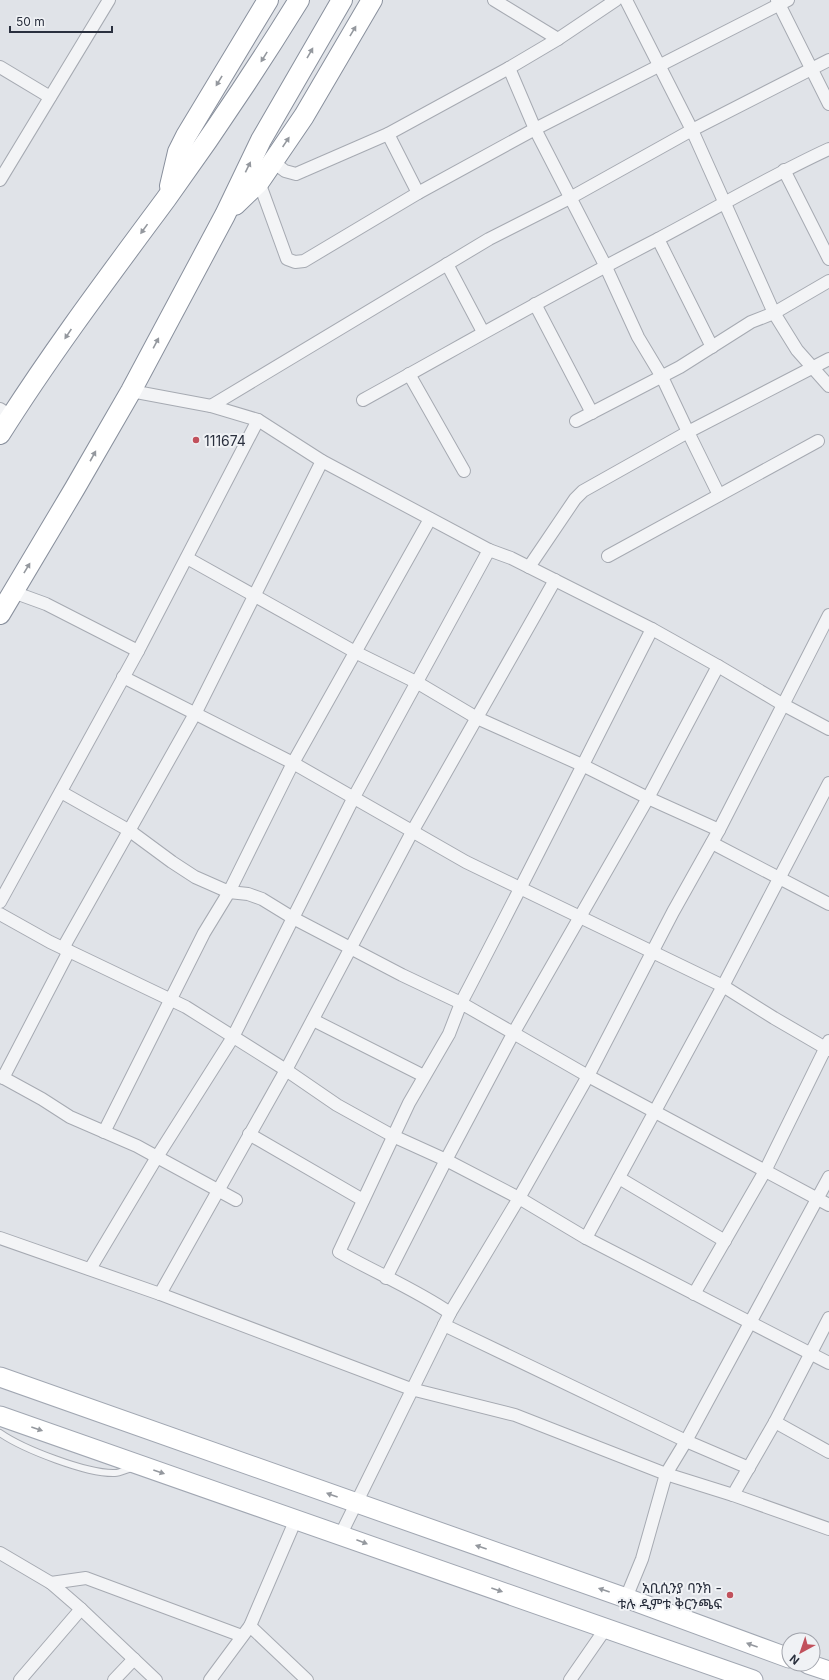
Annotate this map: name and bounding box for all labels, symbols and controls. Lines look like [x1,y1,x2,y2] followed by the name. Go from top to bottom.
[10,8,112,34] scale bar
[16,14,45,29] text: 50 m
[350,25,357,37] one-way arrow
[306,47,313,58] one-way arrow
[260,52,268,62] one-way arrow
[215,75,222,87] one-way arrow
[282,137,290,148] one-way arrow
[245,161,251,173] one-way arrow
[140,223,148,234] one-way arrow
[64,329,72,339] one-way arrow
[153,337,160,348] one-way arrow
[204,432,246,449] place label: 111674
[191,435,201,445] marker: 111674
[90,450,97,462] one-way arrow
[24,562,31,574] one-way arrow
[31,1426,43,1432] one-way arrow
[154,1469,166,1475] one-way arrow
[326,1492,338,1498] one-way arrow
[356,1540,368,1546] one-way arrow
[475,1544,487,1550] one-way arrow
[618,1579,722,1612] place label: አቢሲንያ ባንክ - ቱሉ ዲምቱ ቅርንጫፍ
[597,1587,609,1593] one-way arrow
[492,1588,504,1594] one-way arrow
[725,1590,735,1600] marker: አቢሲንያ ባንክ - ቱሉ ዲምቱ ቅርንጫፍ
[781,1632,821,1672] north arrow
[746,1641,758,1647] one-way arrow
[787,1652,802,1668] text: N

